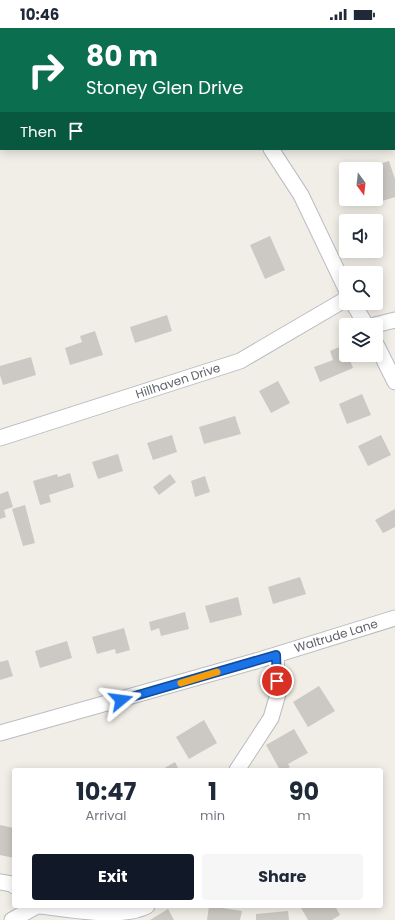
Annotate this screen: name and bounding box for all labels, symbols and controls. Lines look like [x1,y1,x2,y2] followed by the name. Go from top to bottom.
[20,4,59,25] text: 10:46
[86,37,158,76] text: 80 m
[20,44,72,96] icon: right
[86,75,243,100] text: Stoney Glen Drive
[65,120,87,142] icon: arrive
[20,121,57,142] text: Then
[339,162,383,206] north arrow
[339,162,383,362] map controls
[339,214,383,258] button: sound
[339,266,383,310] button: search
[339,318,383,362] button: layers
[133,359,222,402] street label: Hillhaven Drive
[292,615,380,656] street label: Waltrude Lane
[260,664,294,698] pin
[266,670,288,692] icon: arrive
[100,679,142,721] position arrow
[76,775,136,808] text: 10:47
[208,775,217,808] text: 1
[289,775,319,808] text: 90
[86,806,127,825] text: Arrival
[200,806,225,825] text: min
[297,806,311,825] text: m
[32,854,194,900] button: Exit
[202,854,363,900] button: Share

